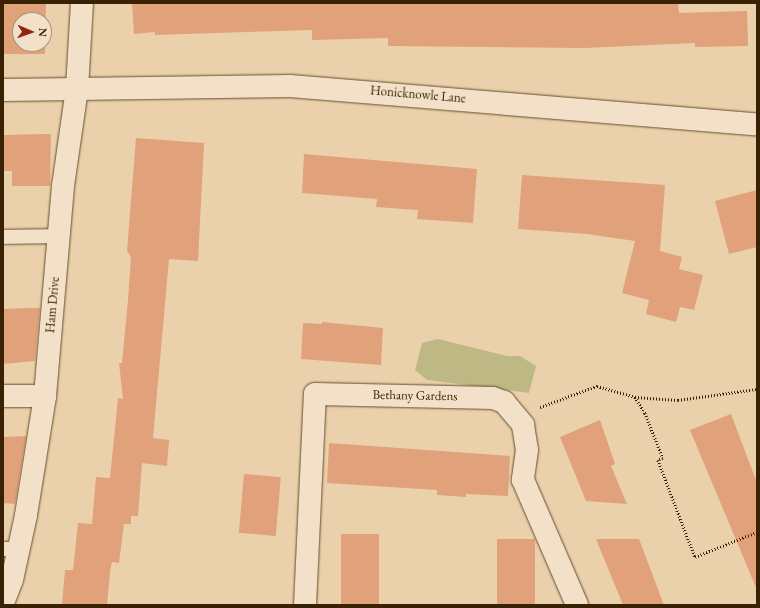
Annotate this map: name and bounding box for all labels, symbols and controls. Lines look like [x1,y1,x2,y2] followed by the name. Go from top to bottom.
[12,12,52,52] north arrow
[36,28,50,37] text: N
[370,83,466,107] street label: Honicknowle Lane
[43,276,63,334] street label: Ham Drive
[372,387,458,405] street label: Bethany Gardens

